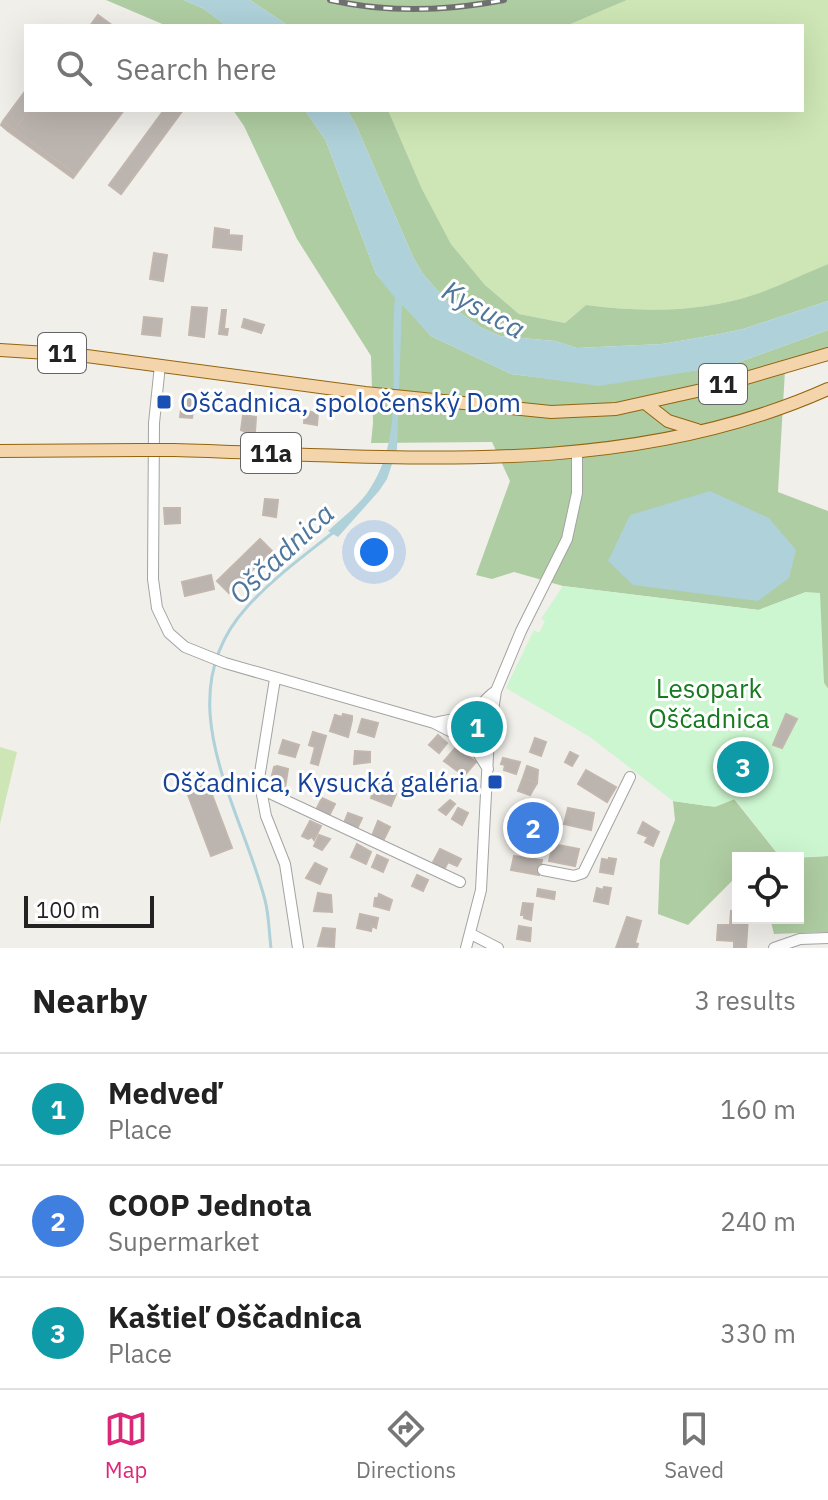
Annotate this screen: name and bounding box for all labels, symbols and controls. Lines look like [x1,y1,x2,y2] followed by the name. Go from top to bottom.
[24,24,804,112] search box
[52,46,96,90] icon: search
[116,49,277,88] text: Search here
[436,271,532,347] water label: Kysuca
[38,333,86,373] road number: 11
[699,364,747,404] road number: 11
[180,385,521,419] place label: Oščadnica, spoločenský Dom
[155,393,173,411] marker: Oščadnica, spoločenský Dom
[241,433,301,473] road number: 11a
[220,495,342,611] water label: Oščadnica
[354,532,394,572] your location
[648,671,770,735] park label: Lesopark Oščadnica
[451,697,503,757] pin: 1
[717,737,769,797] pin: 3
[162,765,479,799] place label: Oščadnica, Kysucká galéria
[486,773,504,791] marker: Oščadnica, Kysucká galéria
[507,798,559,858] pin: 2
[732,852,804,924] map controls
[732,852,804,924] button: locate
[24,892,154,928] scale bar
[36,895,100,924] text: 100 m
[32,978,147,1022] text: Nearby
[694,983,796,1017] text: 3 results
[108,1073,221,1112] text: Medveď
[50,1092,66,1126] text: 1
[720,1092,796,1126] text: 160 m
[108,1112,172,1146] text: Place
[108,1185,312,1224] text: COOP Jednota
[50,1204,66,1238] text: 2
[720,1204,796,1238] text: 240 m
[108,1224,260,1258] text: Supermarket
[108,1297,362,1336] text: Kaštieľ Oščadnica
[50,1316,66,1350] text: 3
[720,1316,796,1350] text: 330 m
[108,1336,172,1370] text: Place
[104,1407,148,1484] tab: Map
[356,1407,456,1484] tab: Directions
[664,1407,724,1484] tab: Saved

